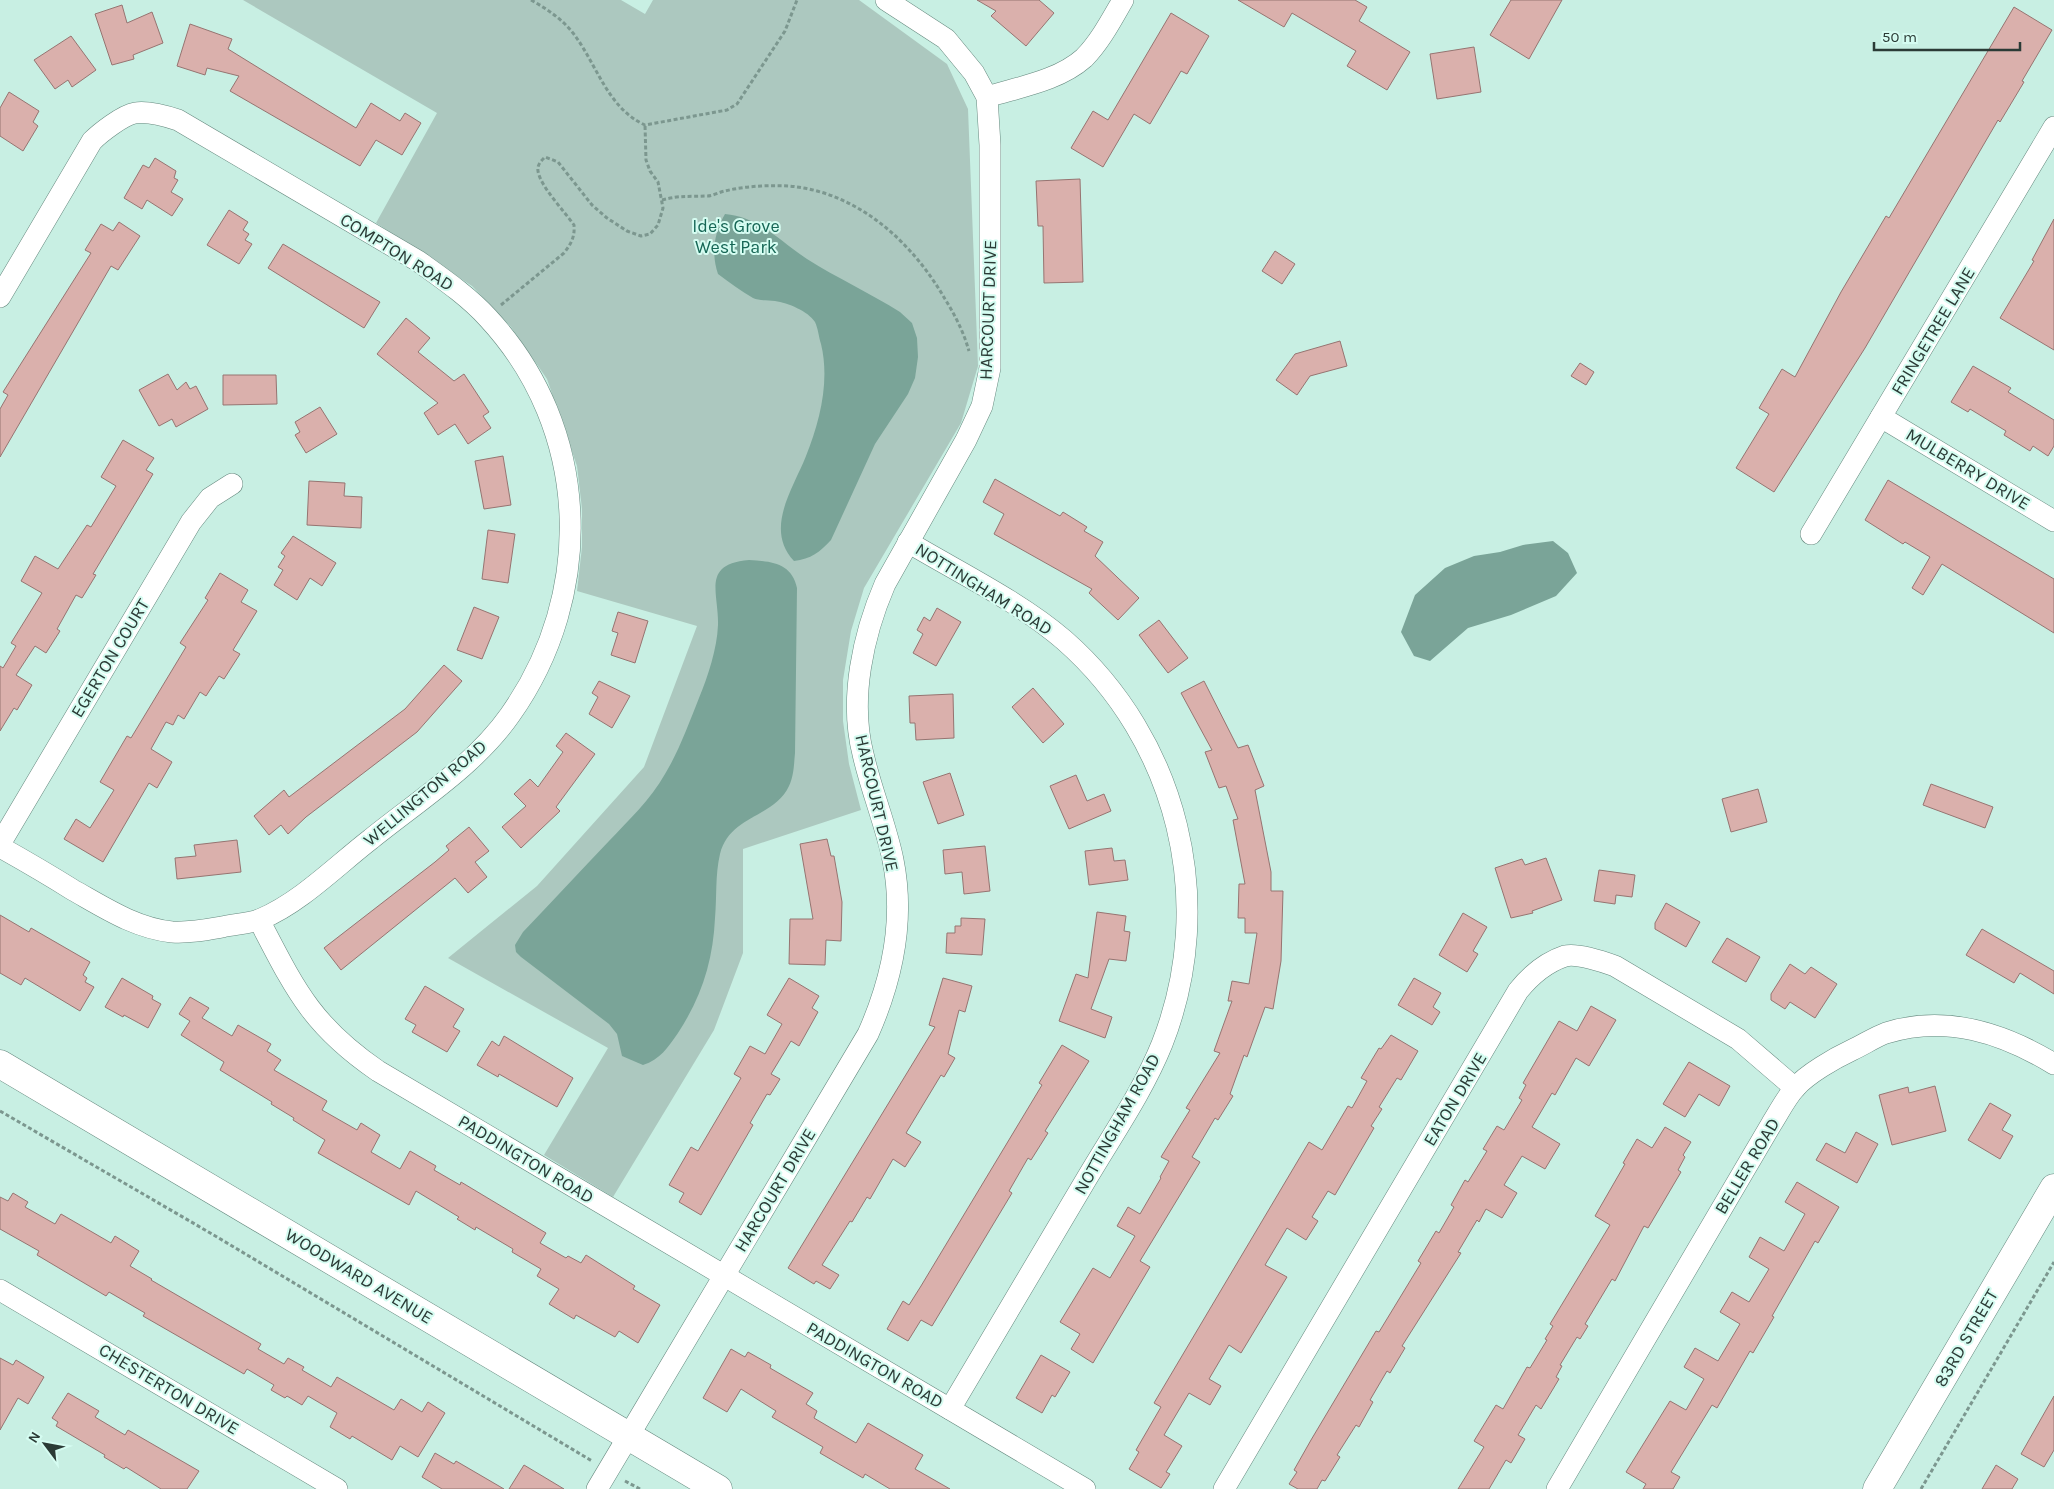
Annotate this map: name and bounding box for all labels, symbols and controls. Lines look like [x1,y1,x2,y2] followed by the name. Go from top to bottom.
[1874,20,2020,52] scale bar
[1882,28,1917,46] text: 50 m
[336,208,458,296] street label: COMPTON ROAD
[692,215,780,258] park label: Ide's Grove West Park
[975,240,1001,380] street label: HARCOURT DRIVE
[1886,263,1980,399] street label: FRINGETREE LANE
[1902,423,2034,515] street label: MULBERRY DRIVE
[911,538,1057,640] street label: NOTTINGHAM ROAD
[66,595,154,721] street label: EGERTON COURT
[851,732,903,874] street label: HARCOURT DRIVE
[359,735,491,851] street label: WELLINGTON ROAD
[1418,1048,1492,1150] street label: EATON DRIVE
[1069,1050,1165,1198] street label: NOTTINGHAM ROAD
[454,1110,598,1208] street label: PADDINGTON ROAD
[1710,1114,1784,1218] street label: BELLER ROAD
[729,1124,821,1256] street label: HARCOURT DRIVE
[281,1223,437,1329] street label: WOODWARD AVENUE
[1929,1285,2003,1391] street label: 83RD STREET
[803,1317,947,1413] street label: PADDINGTON ROAD
[95,1338,243,1440] street label: CHESTERTON DRIVE
[20,1419,70,1469] north arrow
[25,1429,44,1446] text: N

